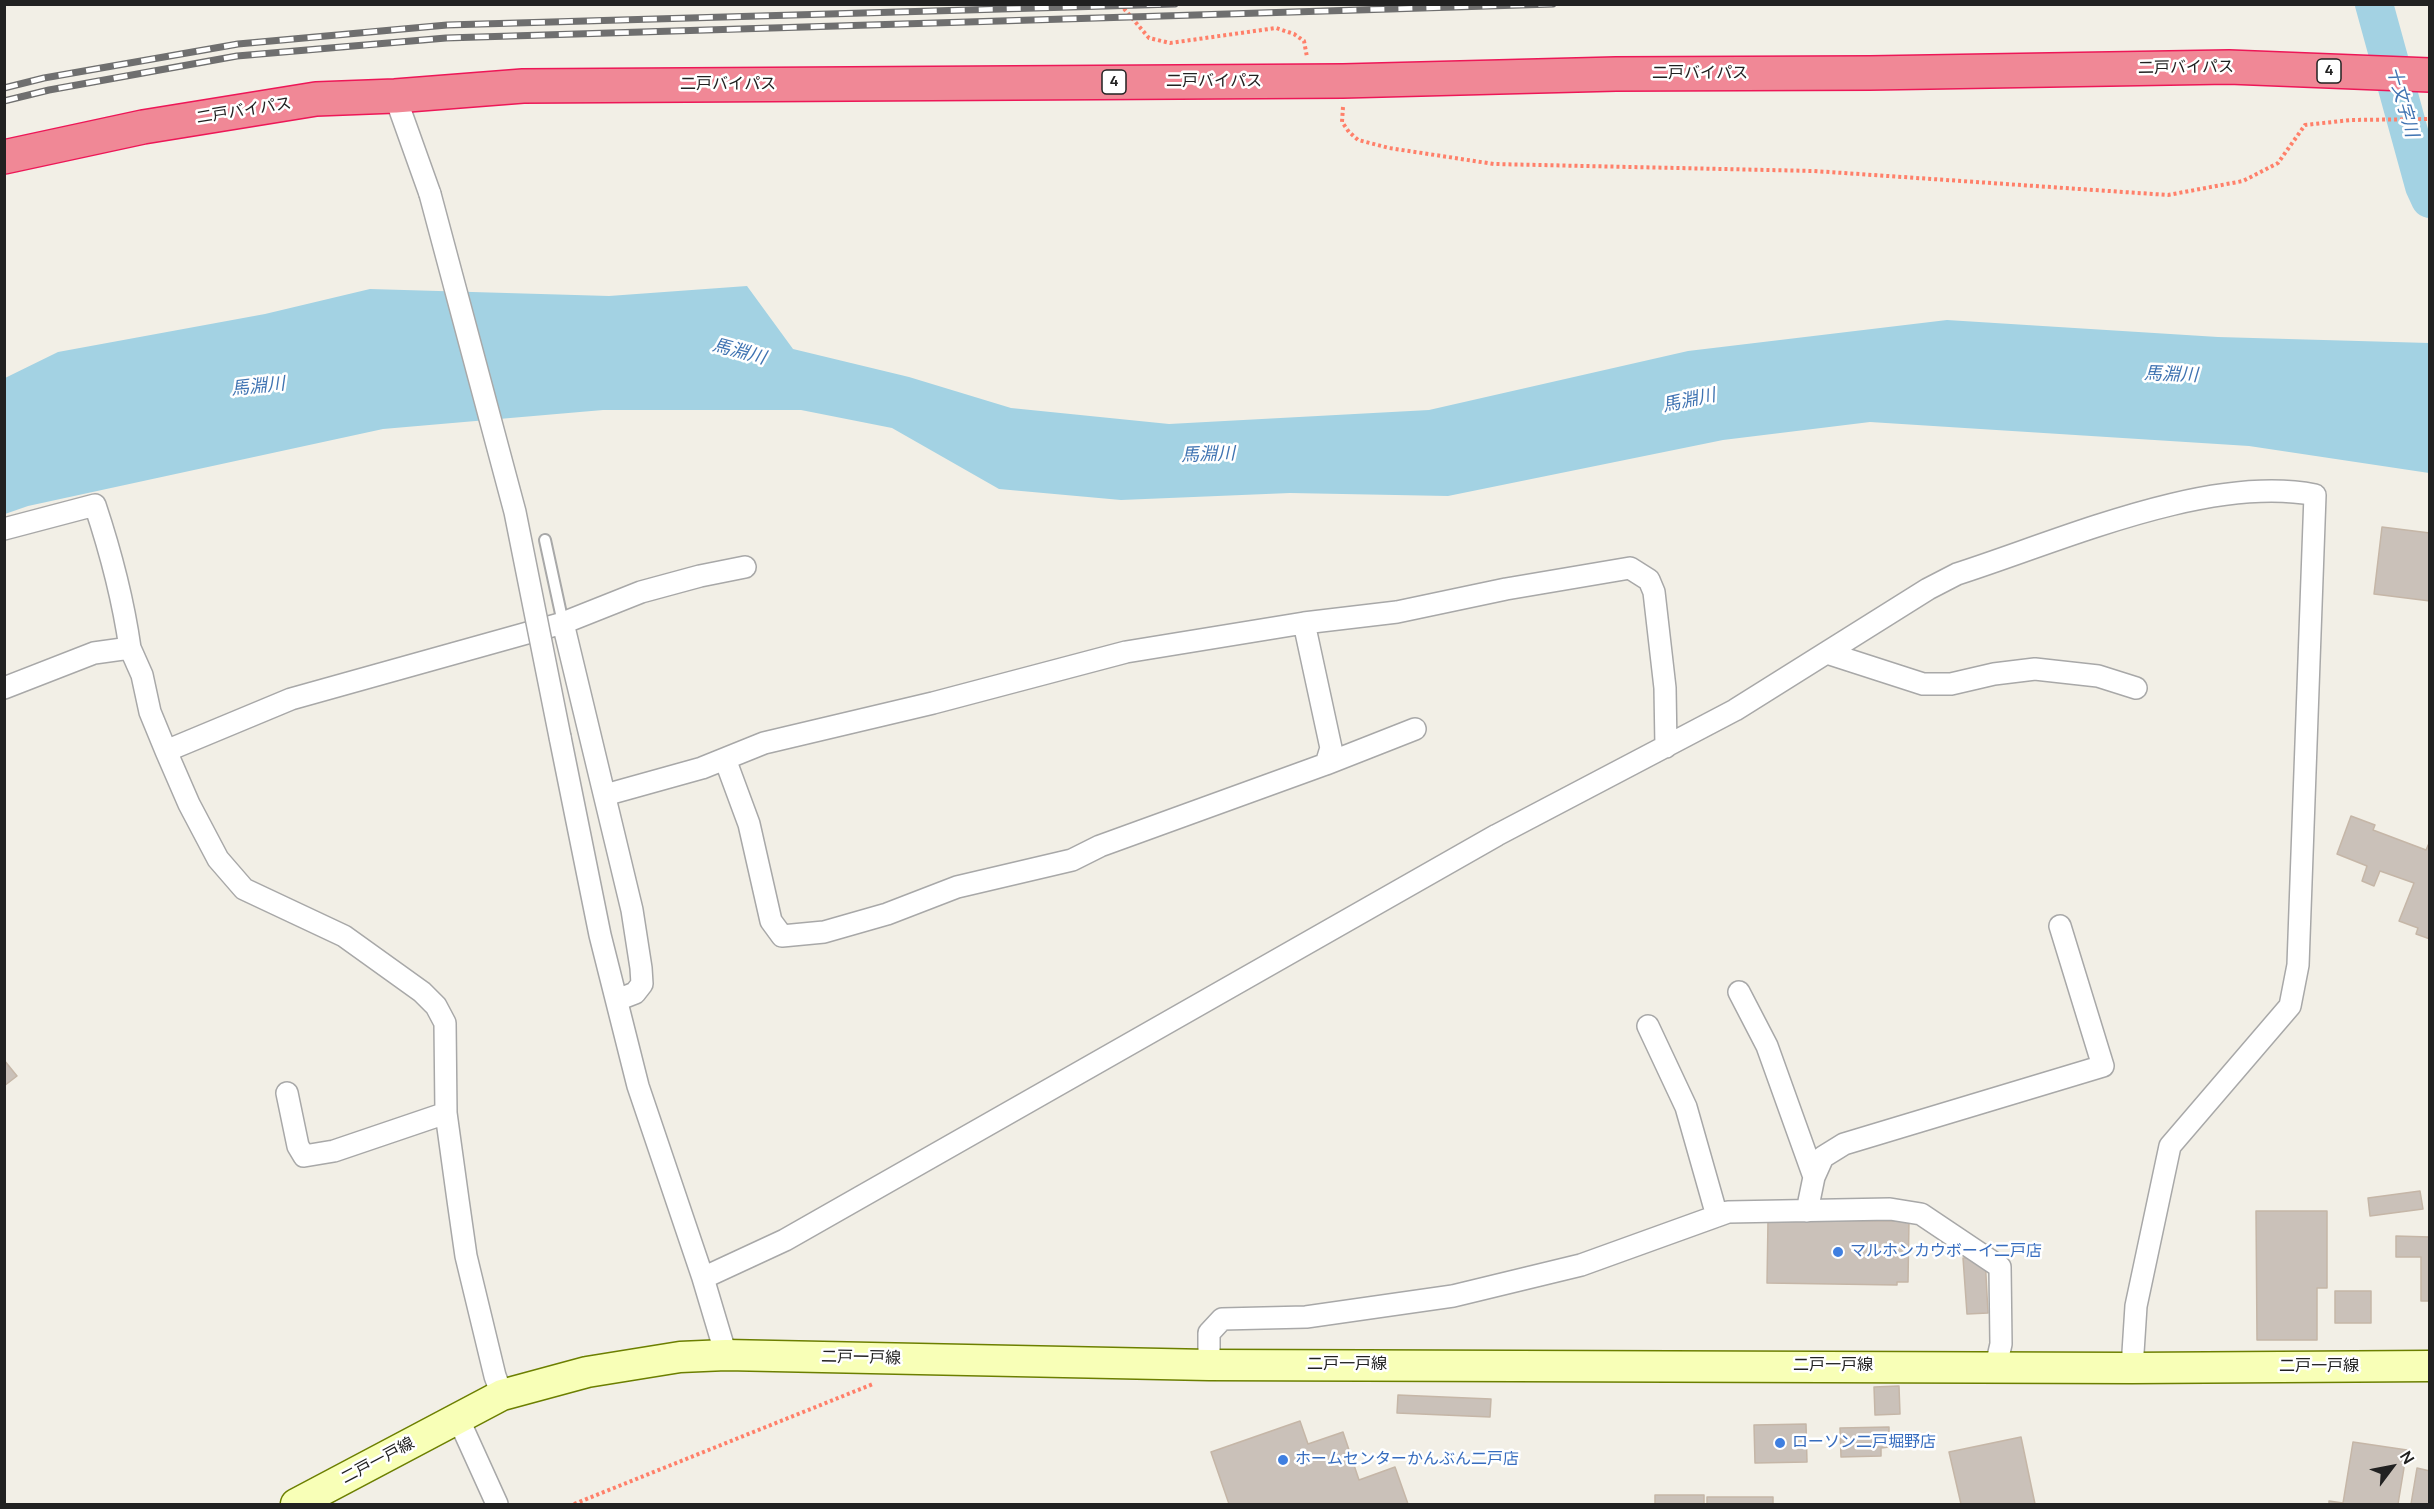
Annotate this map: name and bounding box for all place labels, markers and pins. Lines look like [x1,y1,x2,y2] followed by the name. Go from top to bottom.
[1850,1242,2042,1262] place label: マルホンカウボーイ二戸店
[1831,1245,1845,1259] marker: マルホンカウボーイ二戸店
[1792,1433,1936,1453] place label: ローソン二戸堀野店
[1773,1436,1787,1450] marker: ローソン二戸堀野店
[1295,1450,1519,1470] place label: ホームセンターかんぶん二戸店
[1276,1453,1290,1467] marker: ホームセンターかんぶん二戸店

